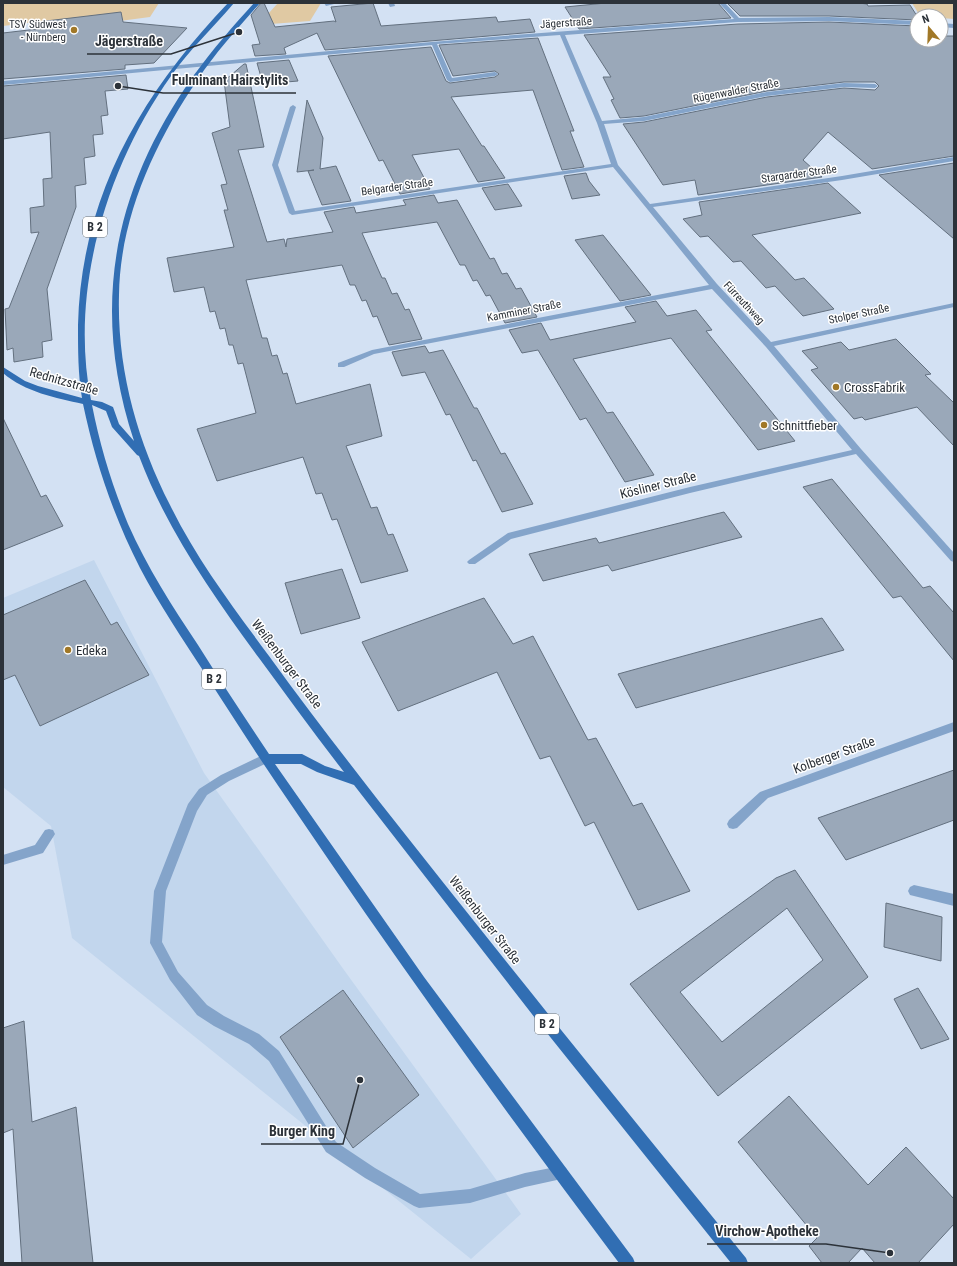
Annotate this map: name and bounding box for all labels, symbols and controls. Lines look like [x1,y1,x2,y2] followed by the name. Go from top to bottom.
[909,8,949,48] north arrow
[921,12,931,26] text: N
[540,15,592,31] street label: Jägerstraße
[9,18,66,44] place label: TSV Südwest - Nürnberg
[69,25,79,35] marker: TSV Südwest - Nürnberg
[87,28,171,54] callout: Jägerstraße
[95,33,163,49] text: Jägerstraße
[163,67,296,93] callout: Fulminant Hairstylits
[172,72,288,88] text: Fulminant Hairstylits
[692,76,780,106] street label: Rügenwalder Straße
[760,162,838,186] street label: Stargarder Straße
[360,176,434,198] street label: Belgarder Straße
[83,217,107,237] road number: B 2
[721,279,767,327] street label: Fürreuthweg
[486,297,562,325] street label: Kamminer Straße
[828,301,890,327] street label: Stolper Straße
[28,364,100,398] street label: Rednitzstraße
[844,380,905,395] place label: CrossFabrik
[831,382,841,392] marker: CrossFabrik
[772,418,837,433] place label: Schnittfieber
[759,420,769,430] marker: Schnittfieber
[618,468,698,502] street label: Kösliner Straße
[249,617,325,711] street label: Weißenburger Straße
[76,643,107,658] place label: Edeka
[63,645,73,655] marker: Edeka
[202,669,226,689] road number: B 2
[791,733,877,777] street label: Kolberger Straße
[446,873,524,967] street label: Weißenburger Straße
[535,1014,559,1034] road number: B 2
[261,1118,343,1144] callout: Burger King
[269,1123,335,1139] text: Burger King
[707,1218,826,1244] callout: Virchow-Apotheke
[715,1223,819,1239] text: Virchow-Apotheke

